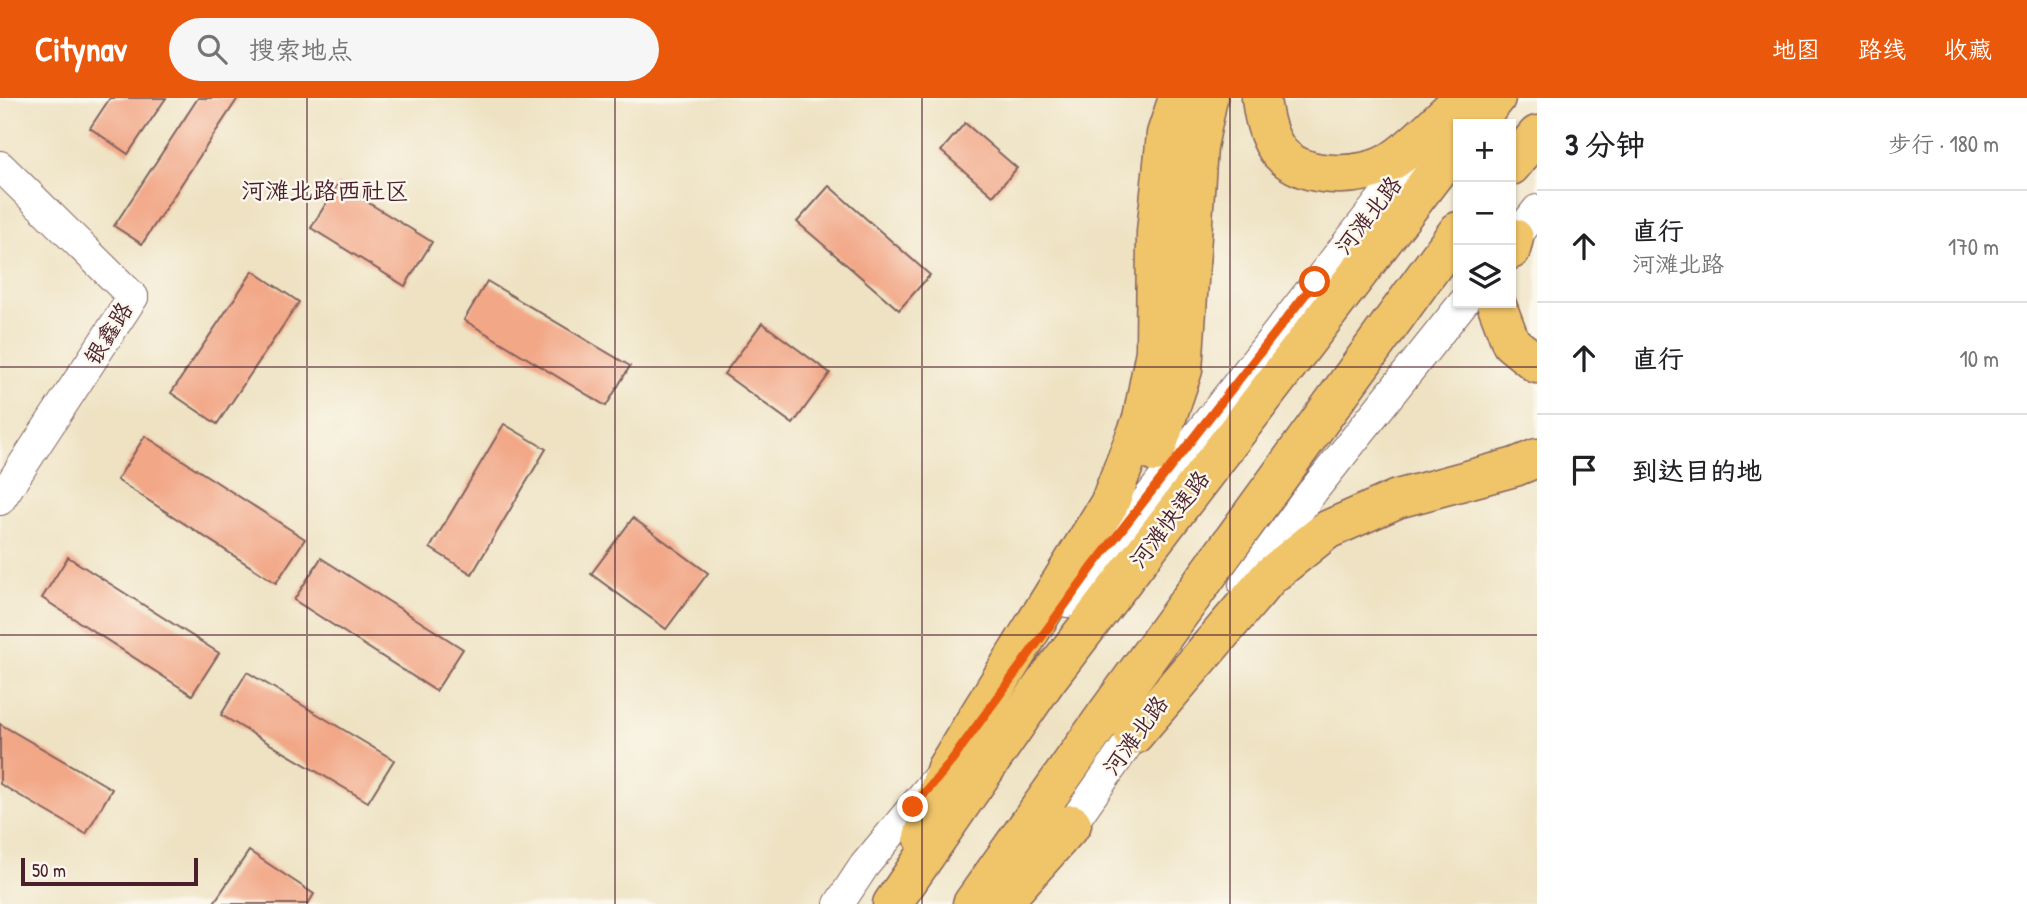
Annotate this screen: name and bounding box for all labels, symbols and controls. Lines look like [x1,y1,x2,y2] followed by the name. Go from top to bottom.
[169,18,659,81] search box
[35,27,127,71] text: Citynav
[193,30,231,68] icon: search
[249,32,353,67] text: 搜索地点
[1772,33,1820,65] text: 地图
[1858,33,1906,65] text: 路线
[1944,33,1992,65] text: 收藏
[1453,119,1516,308] map controls
[1453,119,1516,182] button: +
[1565,124,1645,164] text: 3 分钟
[1888,128,1999,159] text: 步行 · 180 m
[1327,169,1409,261] street label: 河滩北路
[241,174,409,206] district label: 河滩北路西社区
[1453,182,1516,245] button: −
[1632,213,1684,248] text: 直行
[1565,227,1603,265] icon: ahead
[1948,231,1999,262] text: 170 m
[1453,245,1516,308] button: layers
[1632,248,1724,279] text: 河滩北路
[1299,266,1330,297] route start
[77,296,139,370] street label: 银鑫路
[1565,339,1603,377] icon: ahead
[1632,341,1684,376] text: 直行
[1959,343,1999,374] text: 10 m
[1565,451,1603,489] icon: arrive
[1632,453,1762,488] text: 到达目的地
[1122,464,1216,574] street label: 河滩快速路
[1095,689,1175,781] street label: 河滩北路
[897,791,928,822] route end
[21,855,198,887] scale bar
[32,857,66,883] text: 50 m

